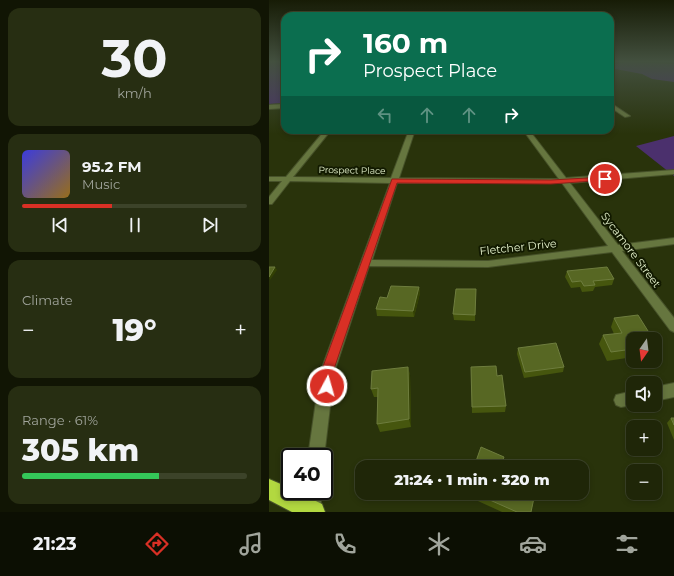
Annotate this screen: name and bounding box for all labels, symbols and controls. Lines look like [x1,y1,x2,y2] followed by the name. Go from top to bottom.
[363,26,448,60] text: 160 m
[101,27,168,90] text: 30
[297,28,349,80] icon: right
[363,60,497,82] text: Prospect Place
[117,85,152,101] text: km/h
[374,104,396,126] icon: left
[416,104,438,126] icon: ahead
[458,104,480,126] icon: ahead
[500,104,522,126] icon: right
[82,157,142,176] text: 95.2 FM
[588,162,622,196] pin
[318,164,386,176] street label: Prospect Place
[594,168,616,190] icon: arrive
[82,176,120,192] text: Music
[598,209,664,291] street label: Sycamore Street
[49,214,71,236] icon: previous
[124,214,146,236] icon: pause
[199,214,221,236] icon: next
[479,236,557,258] street label: Fletcher Drive
[22,292,73,308] text: Climate
[112,312,157,349] text: 19°
[22,317,35,344] text: −
[234,317,247,344] text: +
[626,332,662,368] north arrow
[626,332,662,500] map controls
[306,365,348,407] position arrow
[626,376,662,412] button: sound
[22,412,98,428] text: Range · 61%
[626,420,662,456] button: +
[22,432,139,469] text: 305 km
[281,448,333,500] speed limit sign: 40
[626,464,662,500] button: −
[394,470,550,489] text: 21:24 · 1 min · 320 m
[143,530,171,558] icon: directions
[237,530,265,558] icon: music
[331,530,359,558] icon: phone
[425,530,453,558] icon: climate
[519,530,547,558] icon: car
[613,530,641,558] icon: filters
[33,533,77,555] text: 21:23

